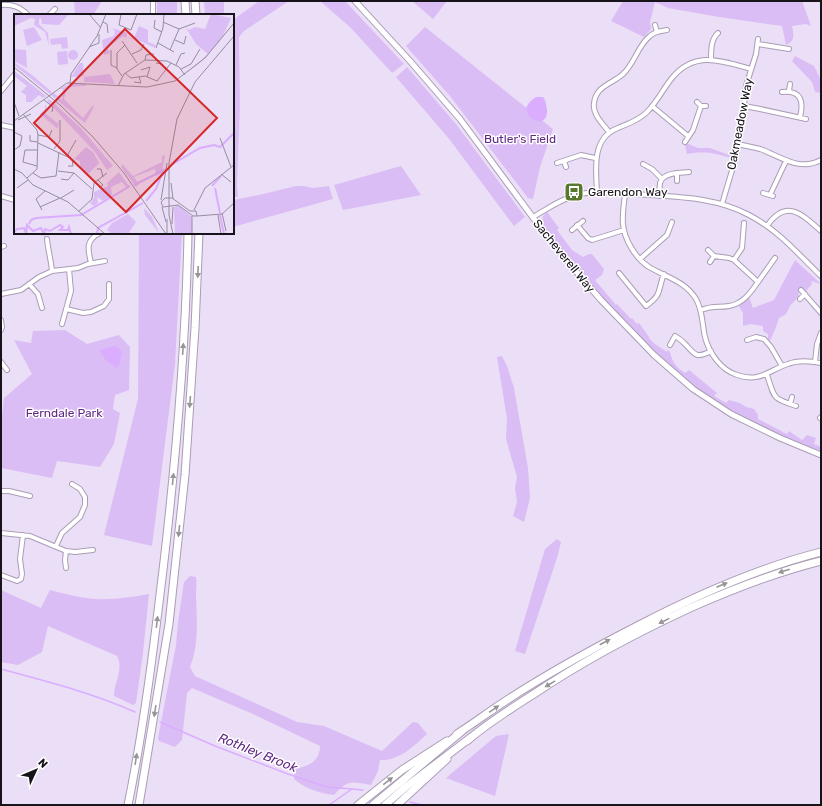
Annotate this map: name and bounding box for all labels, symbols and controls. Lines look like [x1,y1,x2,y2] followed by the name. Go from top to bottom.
[14,14,234,234] inset map
[724,76,756,171] street label: Oakmeadow Way
[484,132,556,146] park label: Butler's Field
[563,181,585,203] bus stop icon: Garendon Way
[588,185,668,199] place label: Garendon Way
[530,217,598,296] street label: Sacheverell Way
[194,266,201,278] one-way arrow
[180,343,187,355] one-way arrow
[187,396,194,408] one-way arrow
[26,406,103,420] park label: Ferndale Park
[170,473,177,485] one-way arrow
[176,525,182,537] one-way arrow
[777,568,789,574] one-way arrow
[717,582,728,588] one-way arrow
[154,616,160,628] one-way arrow
[658,618,669,624] one-way arrow
[599,639,611,645] one-way arrow
[544,680,556,687] one-way arrow
[151,705,157,717] one-way arrow
[489,705,499,713] one-way arrow
[216,730,300,775] water label: Rothley Brook
[16,750,56,790] north arrow
[133,753,139,765] one-way arrow
[35,756,50,771] text: N
[383,776,394,785] one-way arrow

